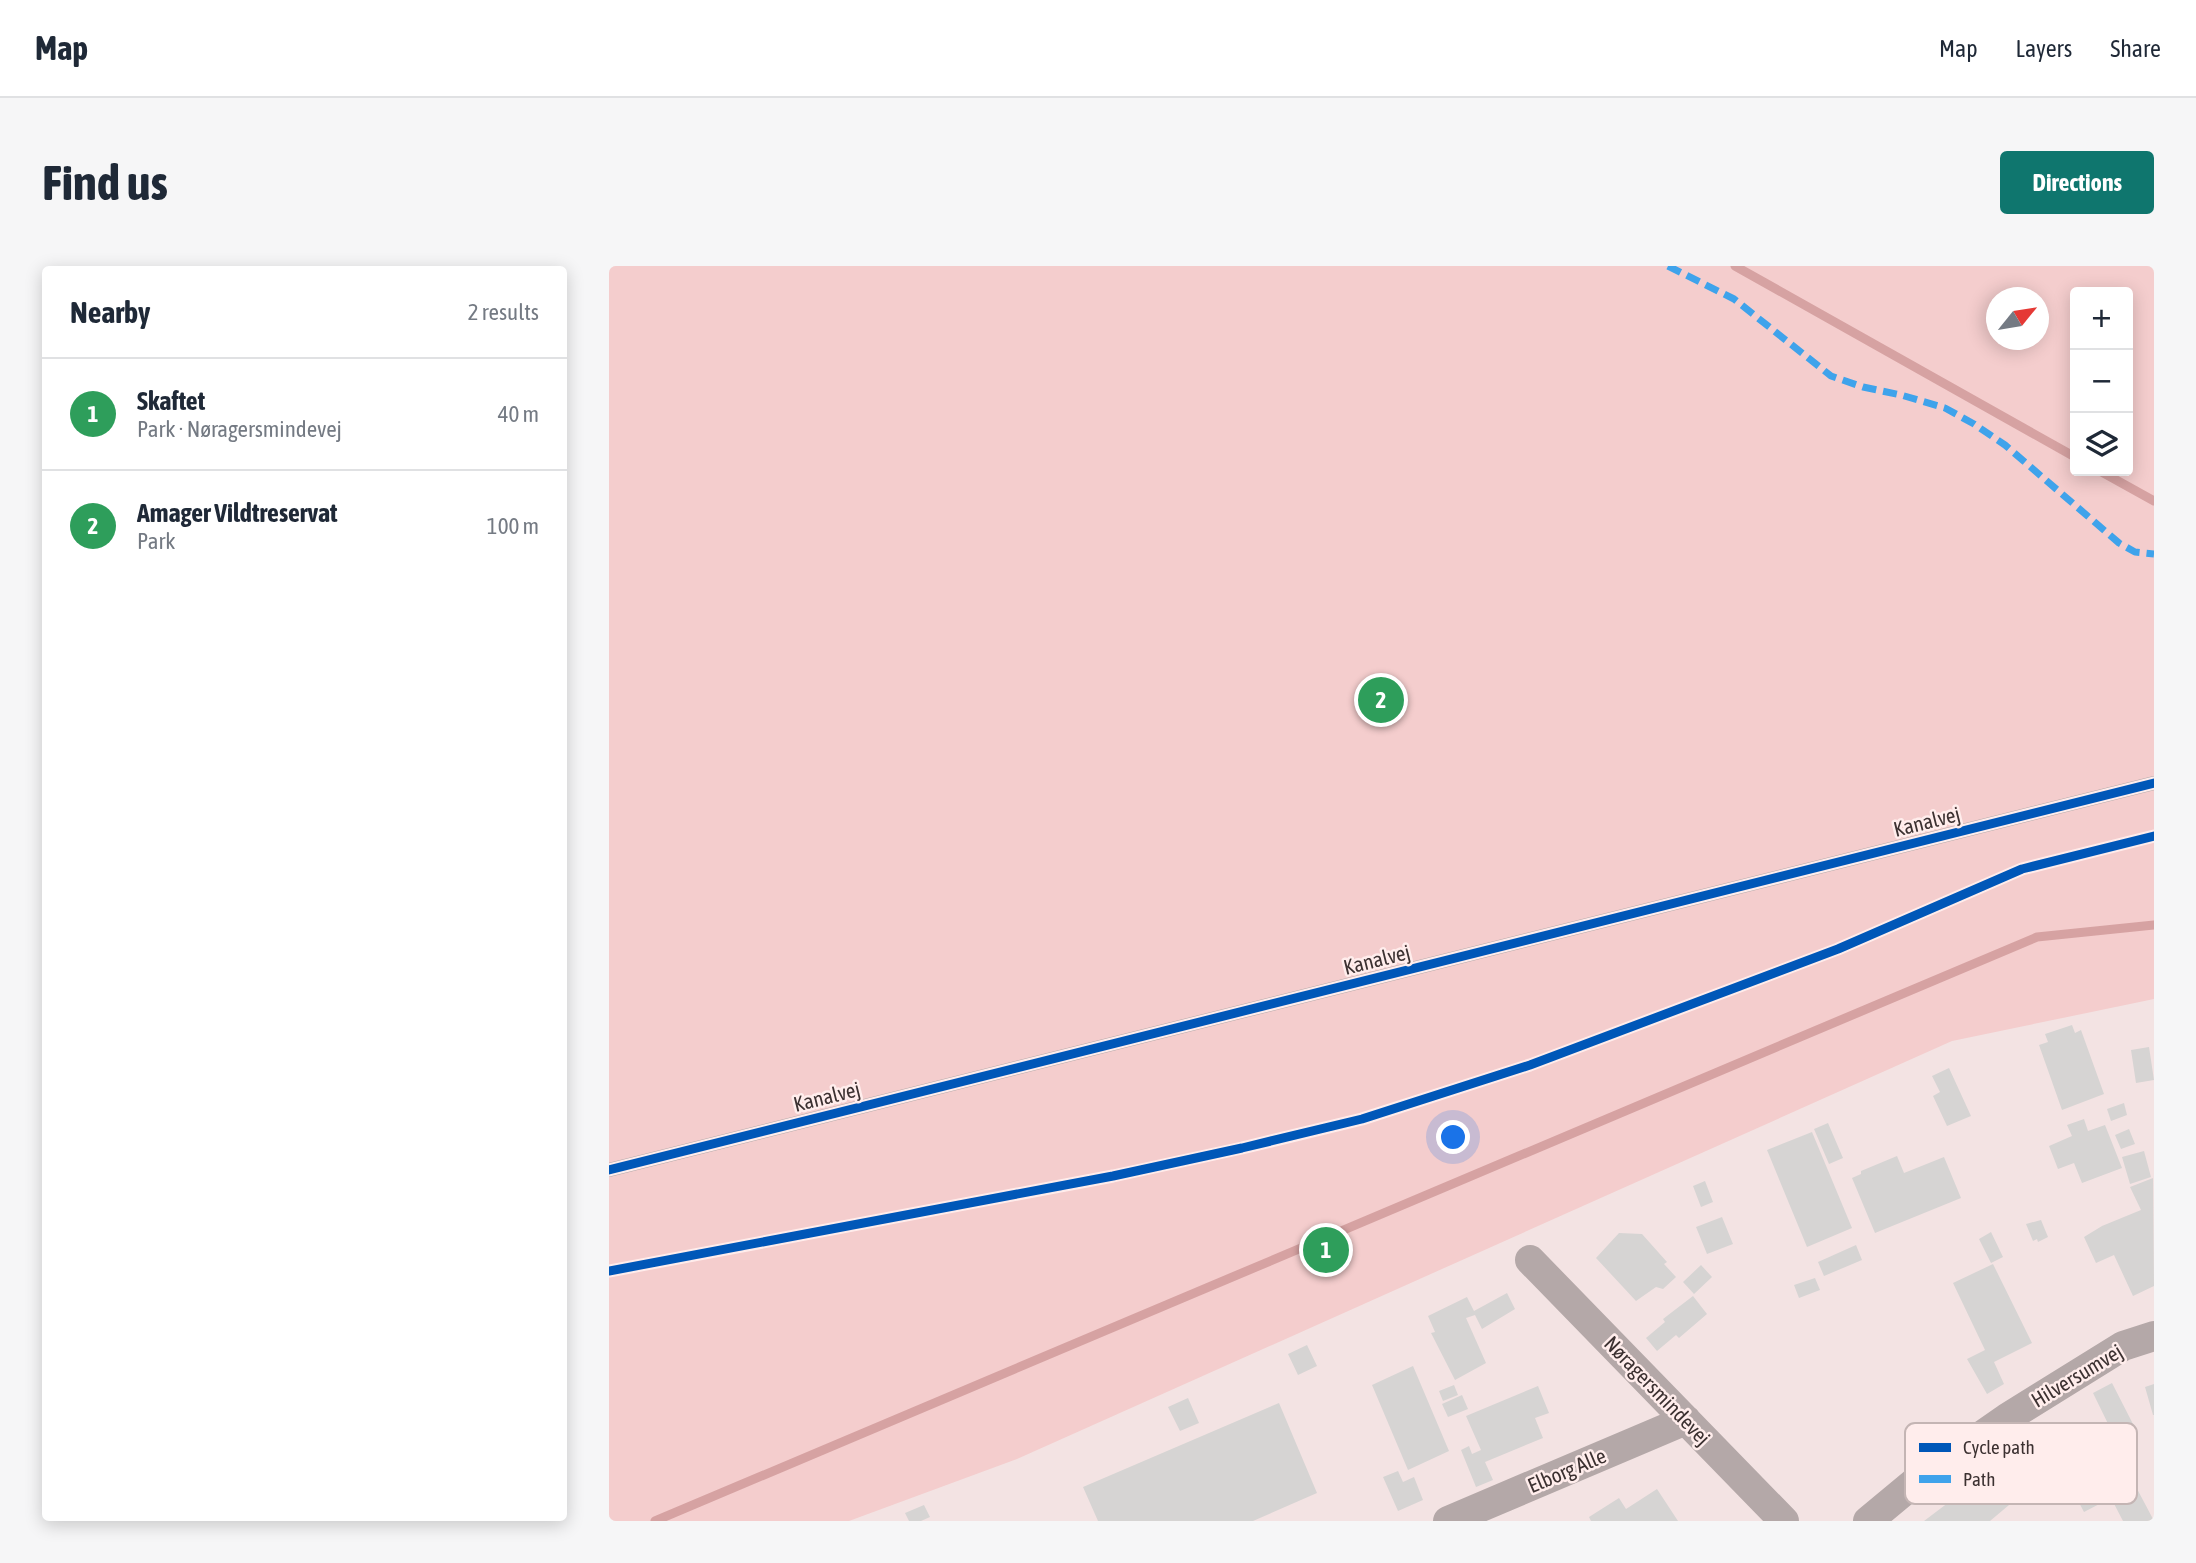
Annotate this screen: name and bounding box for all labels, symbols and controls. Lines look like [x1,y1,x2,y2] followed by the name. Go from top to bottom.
[35,29,88,67] text: Map
[1939,35,1978,62] text: Map
[2016,35,2072,62] text: Layers
[2110,35,2161,62] text: Share
[2000,151,2154,214] button: Directions
[42,154,168,210] text: Find us
[1986,287,2049,350] north arrow
[2070,287,2133,476] map controls
[2070,287,2133,350] button: +
[70,295,150,329] text: Nearby
[468,299,539,325] text: 2 results
[2070,350,2133,413] button: −
[137,386,205,416] text: Skaftet
[88,401,98,427] text: 1
[498,401,539,427] text: 40 m
[2070,413,2133,476] button: layers
[137,416,342,442] text: Park · Nøragersmindevej
[137,498,338,528] text: Amager Vildtreservat
[88,513,98,539] text: 2
[487,513,539,539] text: 100 m
[137,528,175,554] text: Park
[1358,674,1404,726] pin: 2
[1891,801,1963,841] street label: Kanalvej
[1341,939,1413,979] street label: Kanalvej
[791,1076,863,1116] street label: Kanalvej
[1436,1120,1470,1154] your location
[1303,1224,1349,1276] pin: 1
[1600,1331,1716,1450] street label: Nøragersmindevej
[2027,1339,2126,1412] street label: Hilversumvej
[1905,1423,2137,1504] legend
[1963,1436,2035,1458] text: Cycle path
[1524,1443,1609,1497] street label: Elborg Alle
[1963,1468,1995,1490] text: Path

